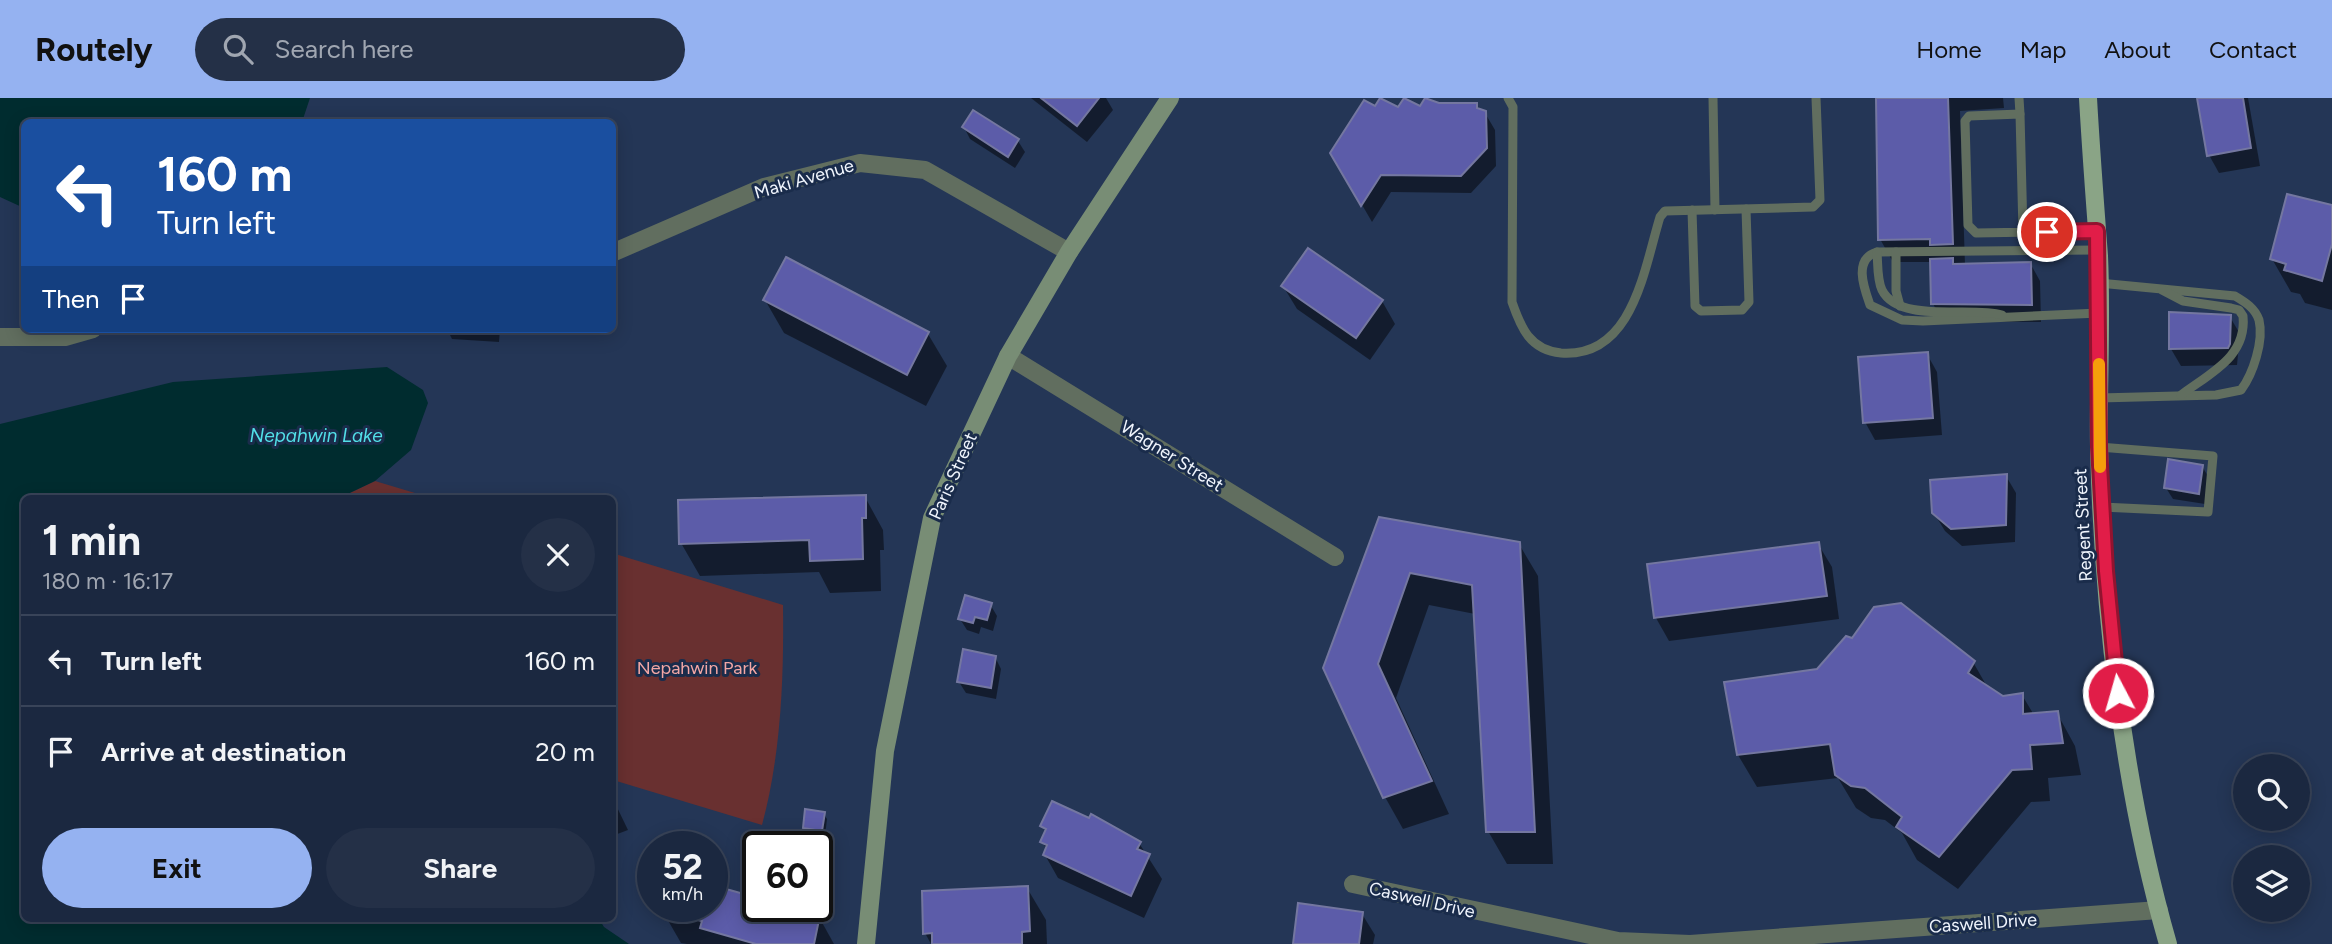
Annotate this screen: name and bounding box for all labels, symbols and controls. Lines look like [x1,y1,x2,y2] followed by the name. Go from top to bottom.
[195,18,685,81] search box
[35,30,153,69] text: Routely
[219,30,257,68] icon: search
[275,33,414,65] text: Search here
[1916,35,1982,64] text: Home
[2020,35,2066,64] text: Map
[2104,35,2171,64] text: About
[2209,35,2297,64] text: Contact
[157,144,292,203] text: 160 m
[42,147,133,238] icon: left
[752,154,857,204] street label: Maki Avenue
[2017,202,2077,262] pin
[157,204,276,242] text: Turn left
[2028,213,2066,251] icon: arrive
[114,280,152,318] icon: arrive
[42,283,100,315] text: Then
[1117,416,1228,496] street label: Wagner Street
[249,424,383,447] water label: Nepahwin Lake
[924,429,982,523] street label: Paris Street
[2069,468,2097,582] street label: Regent Street
[42,515,141,566] text: 1 min
[521,518,595,592] button: close
[42,567,173,595] text: 180 m · 16:17
[42,642,80,680] icon: left
[101,645,202,677] text: Turn left
[524,645,595,677] text: 160 m
[2081,656,2155,730] position arrow
[637,657,758,679] park label: Nepahwin Park
[42,733,80,771] icon: arrive
[101,736,346,768] text: Arrive at destination
[535,736,595,768] text: 20 m
[2233,754,2310,922] map controls
[2233,754,2310,831] button: search
[42,828,312,908] button: Exit
[326,828,595,908] button: Share
[742,831,833,922] speed limit sign: 60
[2233,845,2310,922] button: layers
[662,846,703,888] text: 52
[1367,877,1477,923] street label: Caswell Drive
[662,883,703,905] text: km/h
[1928,908,2038,938] street label: Caswell Drive

